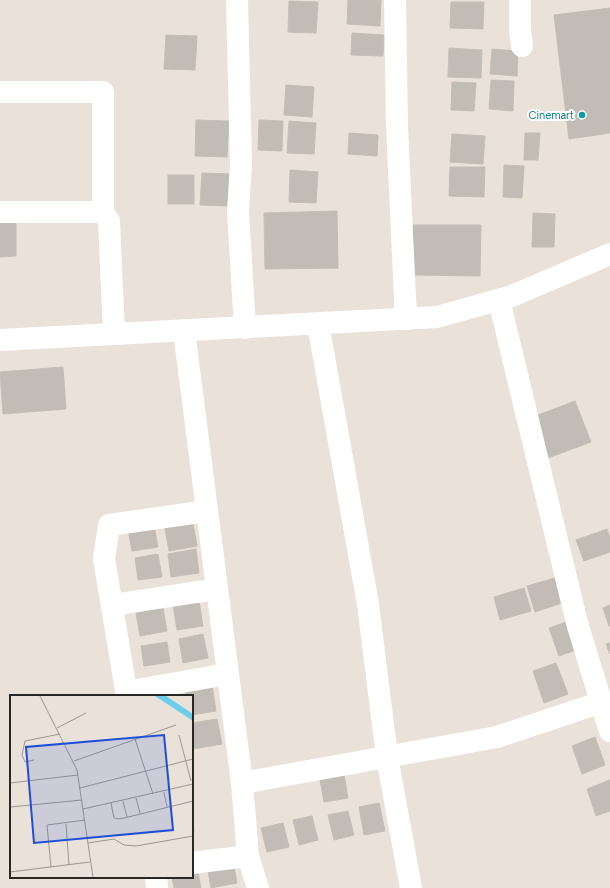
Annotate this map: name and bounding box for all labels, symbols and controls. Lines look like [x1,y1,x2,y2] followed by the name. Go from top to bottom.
[529,109,574,122] place label: Cinemart
[577,110,587,120] marker: Cinemart
[10,695,193,878] inset map

